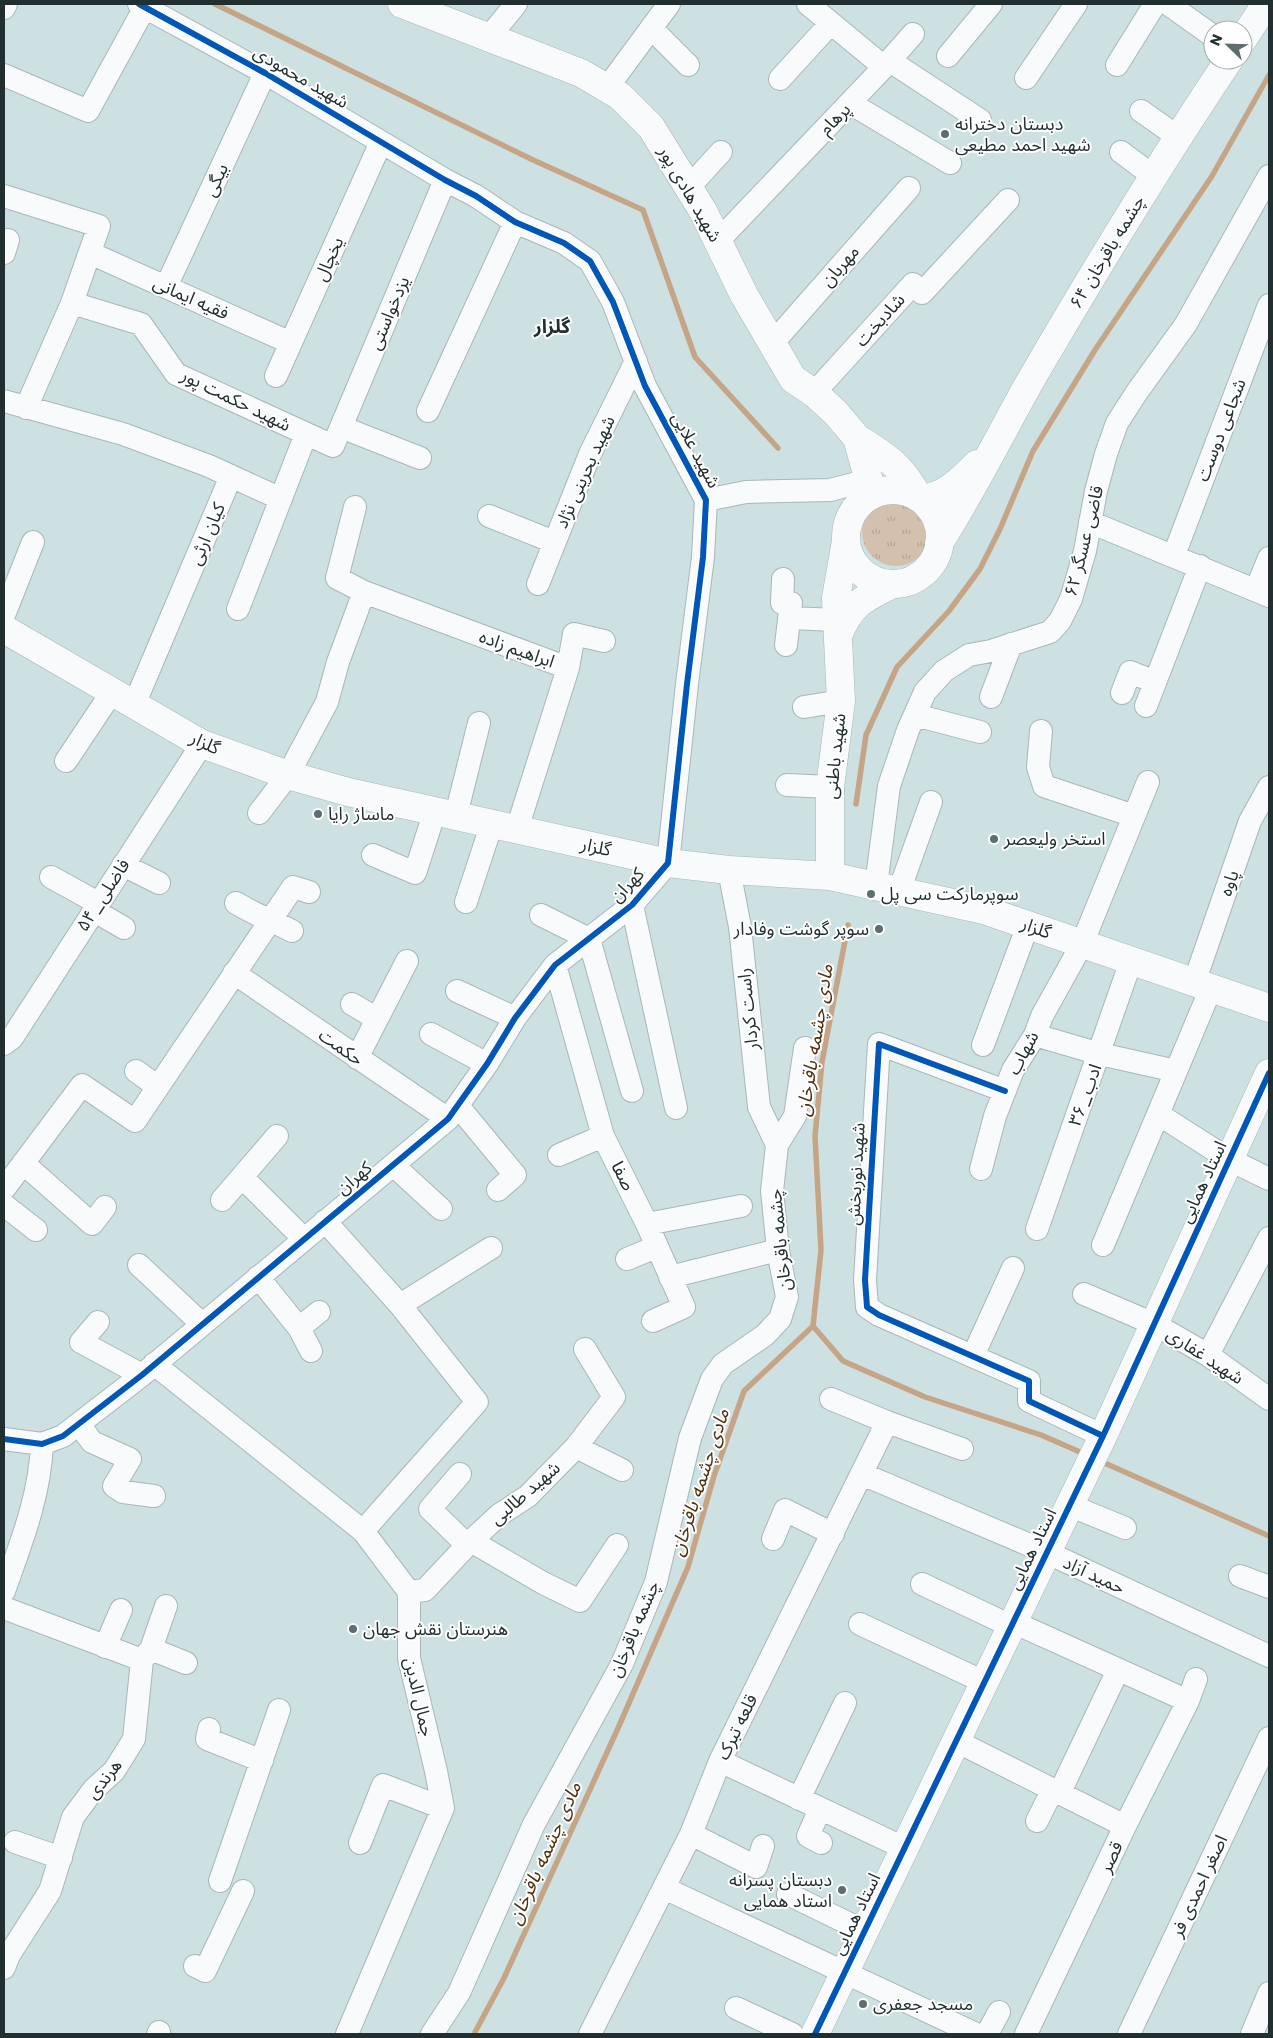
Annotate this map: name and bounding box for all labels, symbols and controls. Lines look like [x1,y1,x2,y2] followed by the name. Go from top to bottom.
[1203,20,1253,70] north arrow
[1205,31,1227,49] text: N
[249,39,354,114] street label: شهید محمودی
[813,97,858,142] street label: پرهام
[955,111,1091,157] place label: دبستان دخترانه شهید احمد مطیعی
[939,128,951,140] marker: دبستان دخترانه شهید احمد مطیعی
[652,140,728,247] street label: شهید هادی پور
[197,159,234,200] street label: بیگی
[1063,190,1150,313] street label: چشمه باقرخان ۶۴
[308,233,349,285] street label: یخچال
[815,240,865,292] street label: مهربان
[149,270,233,325] street label: فقیه ایمانی
[362,272,415,354] street label: یزدخواستی
[849,288,910,352] street label: شادبخت
[533,313,570,340] district label: گلزار
[176,362,295,437] street label: شهید حکمت پور
[1189,375,1252,485] street label: شجاعی دوست
[666,407,727,492] street label: شهید علایی
[548,411,621,532] street label: شهید بحرینی نژاد
[1058,483,1109,599] street label: قاضی عسگر ۶۲
[182,498,231,569] street label: کیان ارثی
[476,623,558,675] street label: ابراهیم زاده
[818,712,851,800] street label: شهید باطنی
[185,724,225,761] street label: گلزار
[328,801,395,826] place label: ماساژ رایا
[312,808,324,820] marker: ماساژ رایا
[1003,826,1106,851] place label: استخر ولیعصر
[578,831,614,862] street label: گلزار
[988,833,1000,845] marker: استخر ولیعصر
[70,854,135,936] street label: ۵۴_فاضلی
[604,861,650,908] street label: کهران
[1212,866,1245,899] street label: پاوه
[881,881,1019,906] place label: سوپرمارکت سی پل
[865,888,877,900] marker: سوپرمارکت سی پل
[1017,910,1055,945] street label: گلزار
[733,916,869,941] place label: سوپر گوشت وفادار
[873,923,885,935] marker: سوپر گوشت وفادار
[789,962,840,1118] water label: مادی چشمه باقرخان
[731,967,764,1052] street label: راست کردار
[314,1022,369,1071] street label: حکمت
[1001,1026,1044,1079] street label: شهاب
[1062,1060,1107,1129] street label: ۳۶_ادب
[840,1122,871,1226] street label: شهید نوربخش
[1173,1136,1233,1227] street label: استاد همایی
[330,1155,377,1200] street label: کهران
[605,1157,641,1195] street label: صفا
[762,1188,797,1292] street label: چشمه باقرخان
[1162,1321,1249,1390] street label: شهید غفاری
[663,1405,736,1559] water label: مادی چشمه باقرخان
[484,1455,565,1530] street label: شهید طالبی
[1001,1504,1062,1594] street label: استاد همایی
[1059,1549,1129,1600] street label: حمید آزاد
[602,1577,665,1681] street label: چشمه باقرخان
[363,1616,508,1641] place label: هنرستان نقش جهان
[347,1623,359,1635] marker: هنرستان نقش جهان
[398,1655,441,1739] street label: جمال الدین
[710,1690,763,1764] street label: قلعه تبرک
[80,1753,127,1804] street label: هرندی
[501,1778,588,1929] water label: مادی چشمه باقرخان
[1163,1830,1233,1942] street label: اصغر احمدی فر
[1092,1837,1129,1878] street label: قصر
[729,1867,832,1913] place label: دبستان پسرانه استاد همایی
[825,1869,886,1959] street label: استاد همایی
[836,1884,848,1896] marker: دبستان پسرانه استاد همایی
[873,1991,973,2016] place label: مسجد جعفری
[857,1998,869,2010] marker: مسجد جعفری

